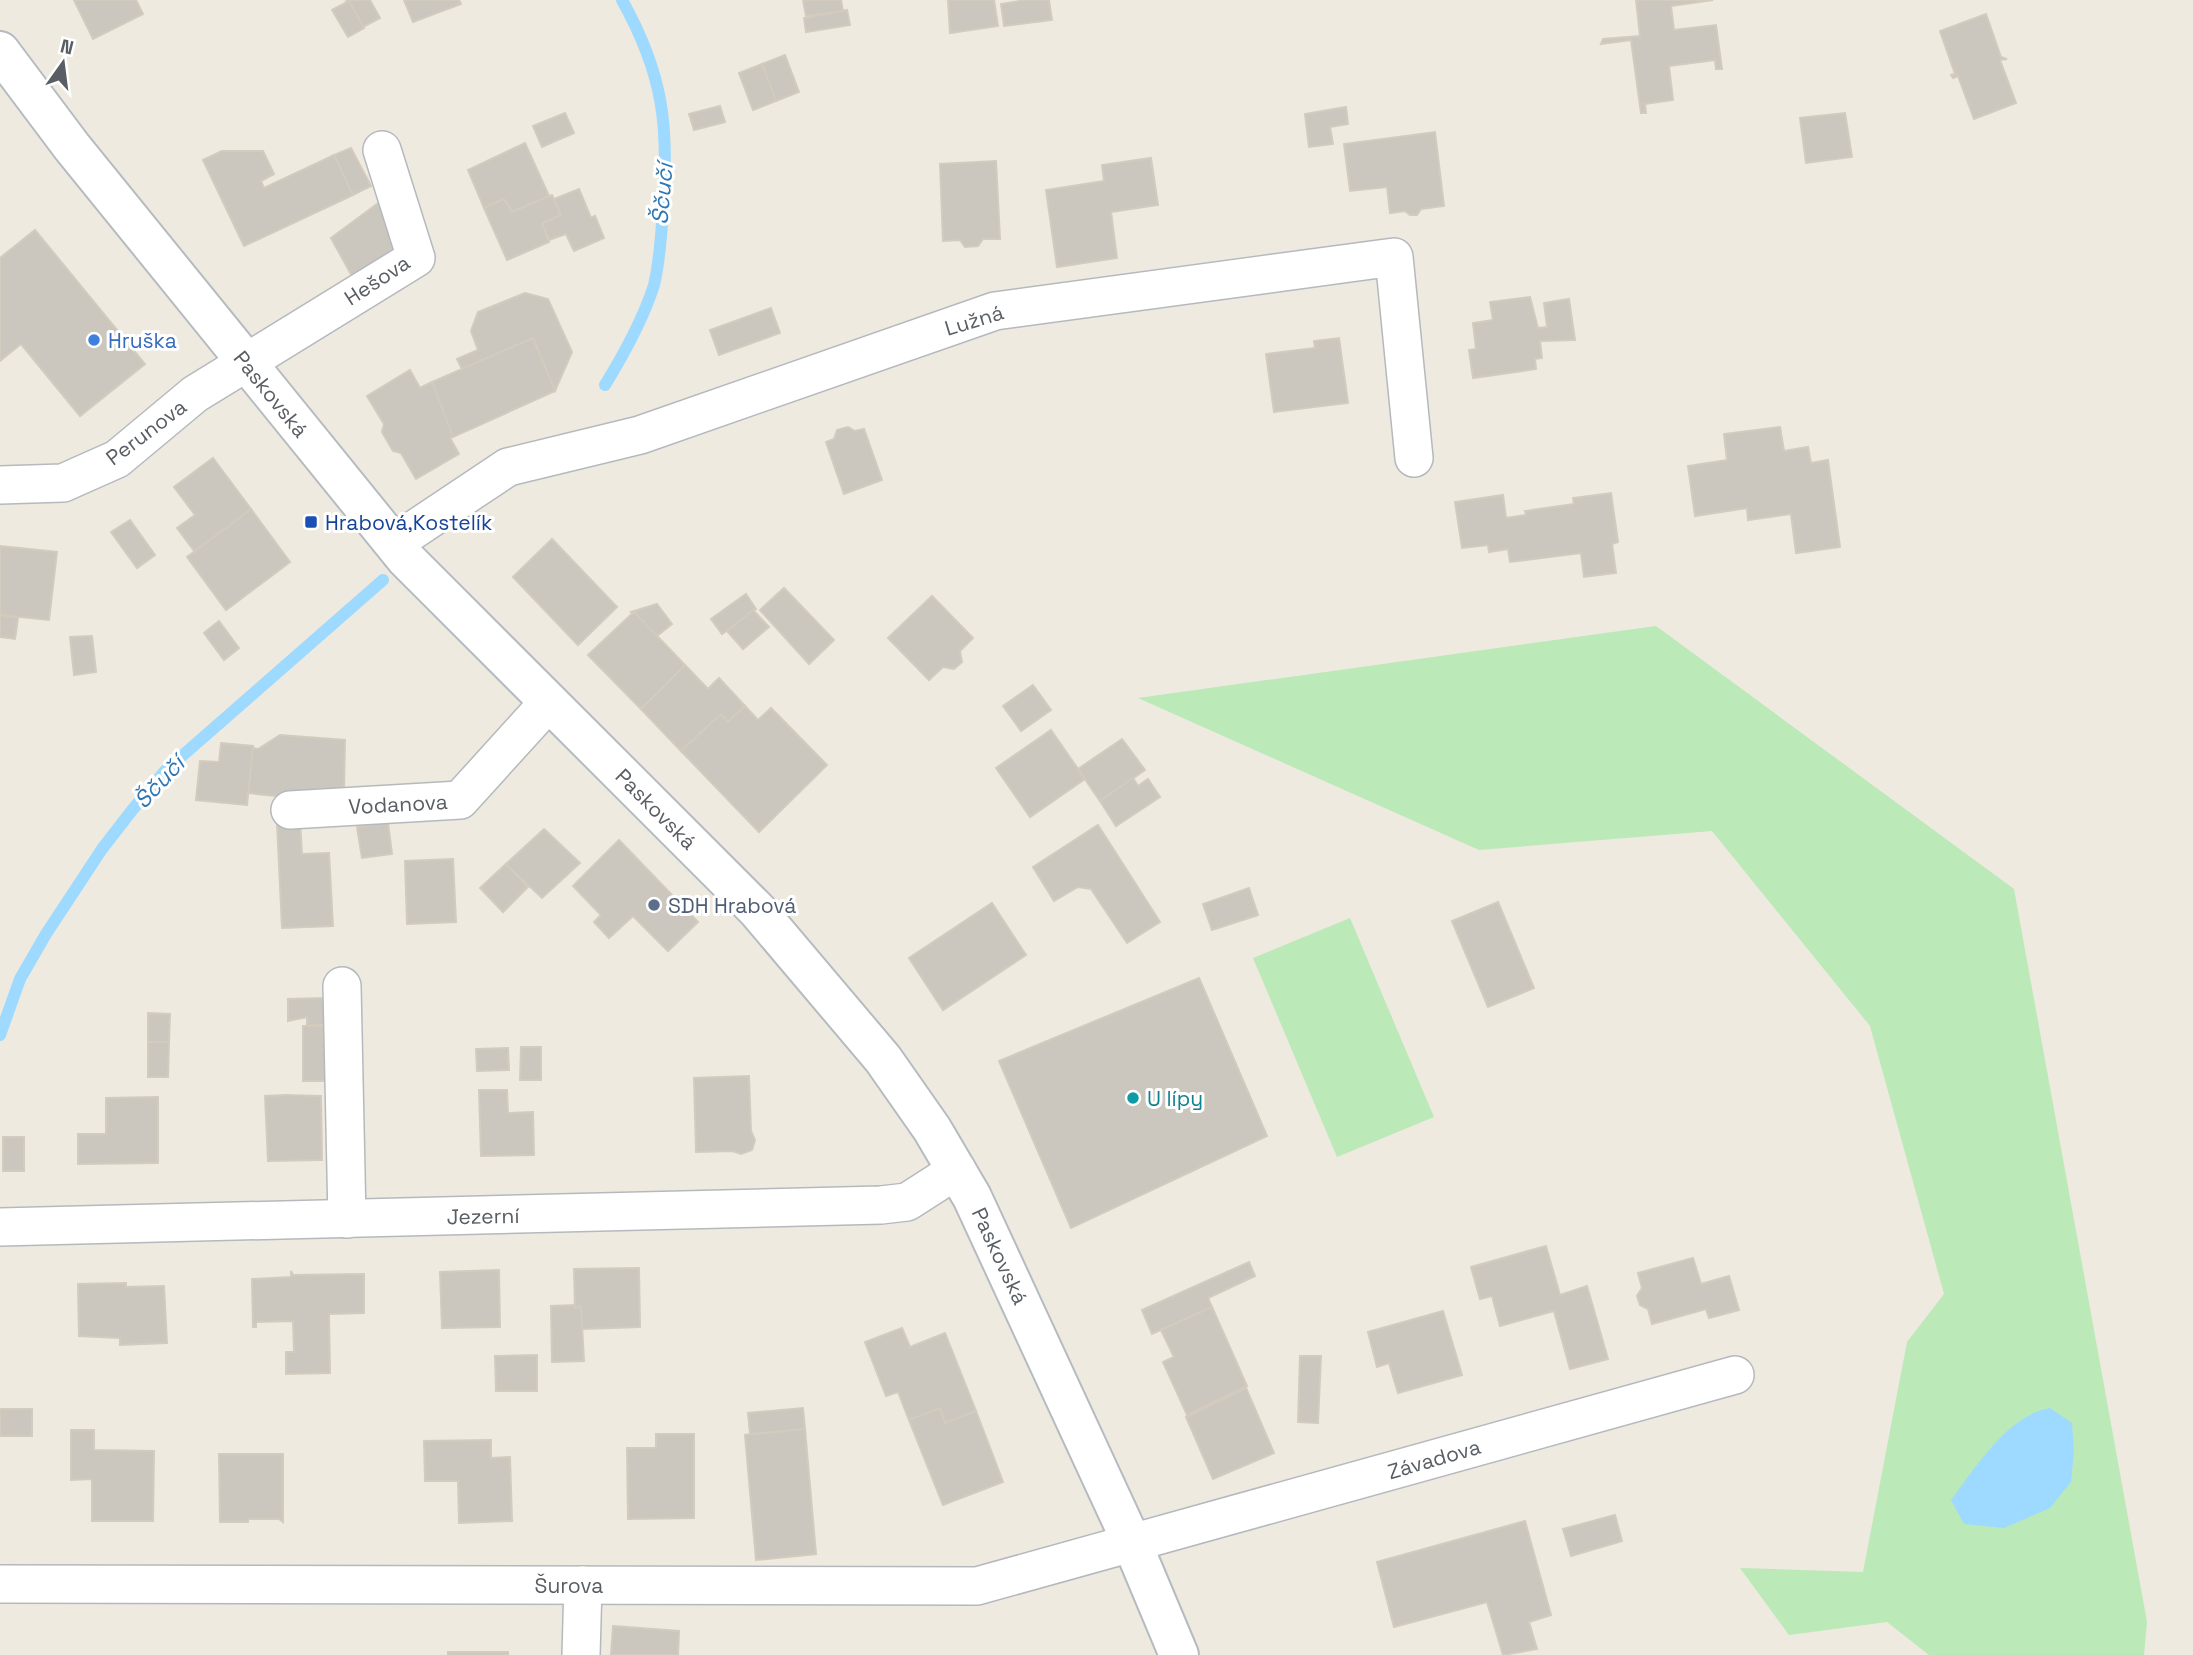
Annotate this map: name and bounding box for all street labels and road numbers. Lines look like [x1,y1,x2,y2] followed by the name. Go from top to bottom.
[339,249,415,311] street label: Hešova
[941,298,1007,342] street label: Lužná
[228,345,314,443] street label: Paskovská
[100,393,192,471] street label: Perunova
[610,763,702,855] street label: Paskovská
[348,788,448,820] street label: Vodanova
[446,1202,521,1230] street label: Jezerní
[966,1203,1034,1309] street label: Paskovská
[1384,1433,1484,1485] street label: Závadova
[535,1572,603,1599] street label: Šurova

